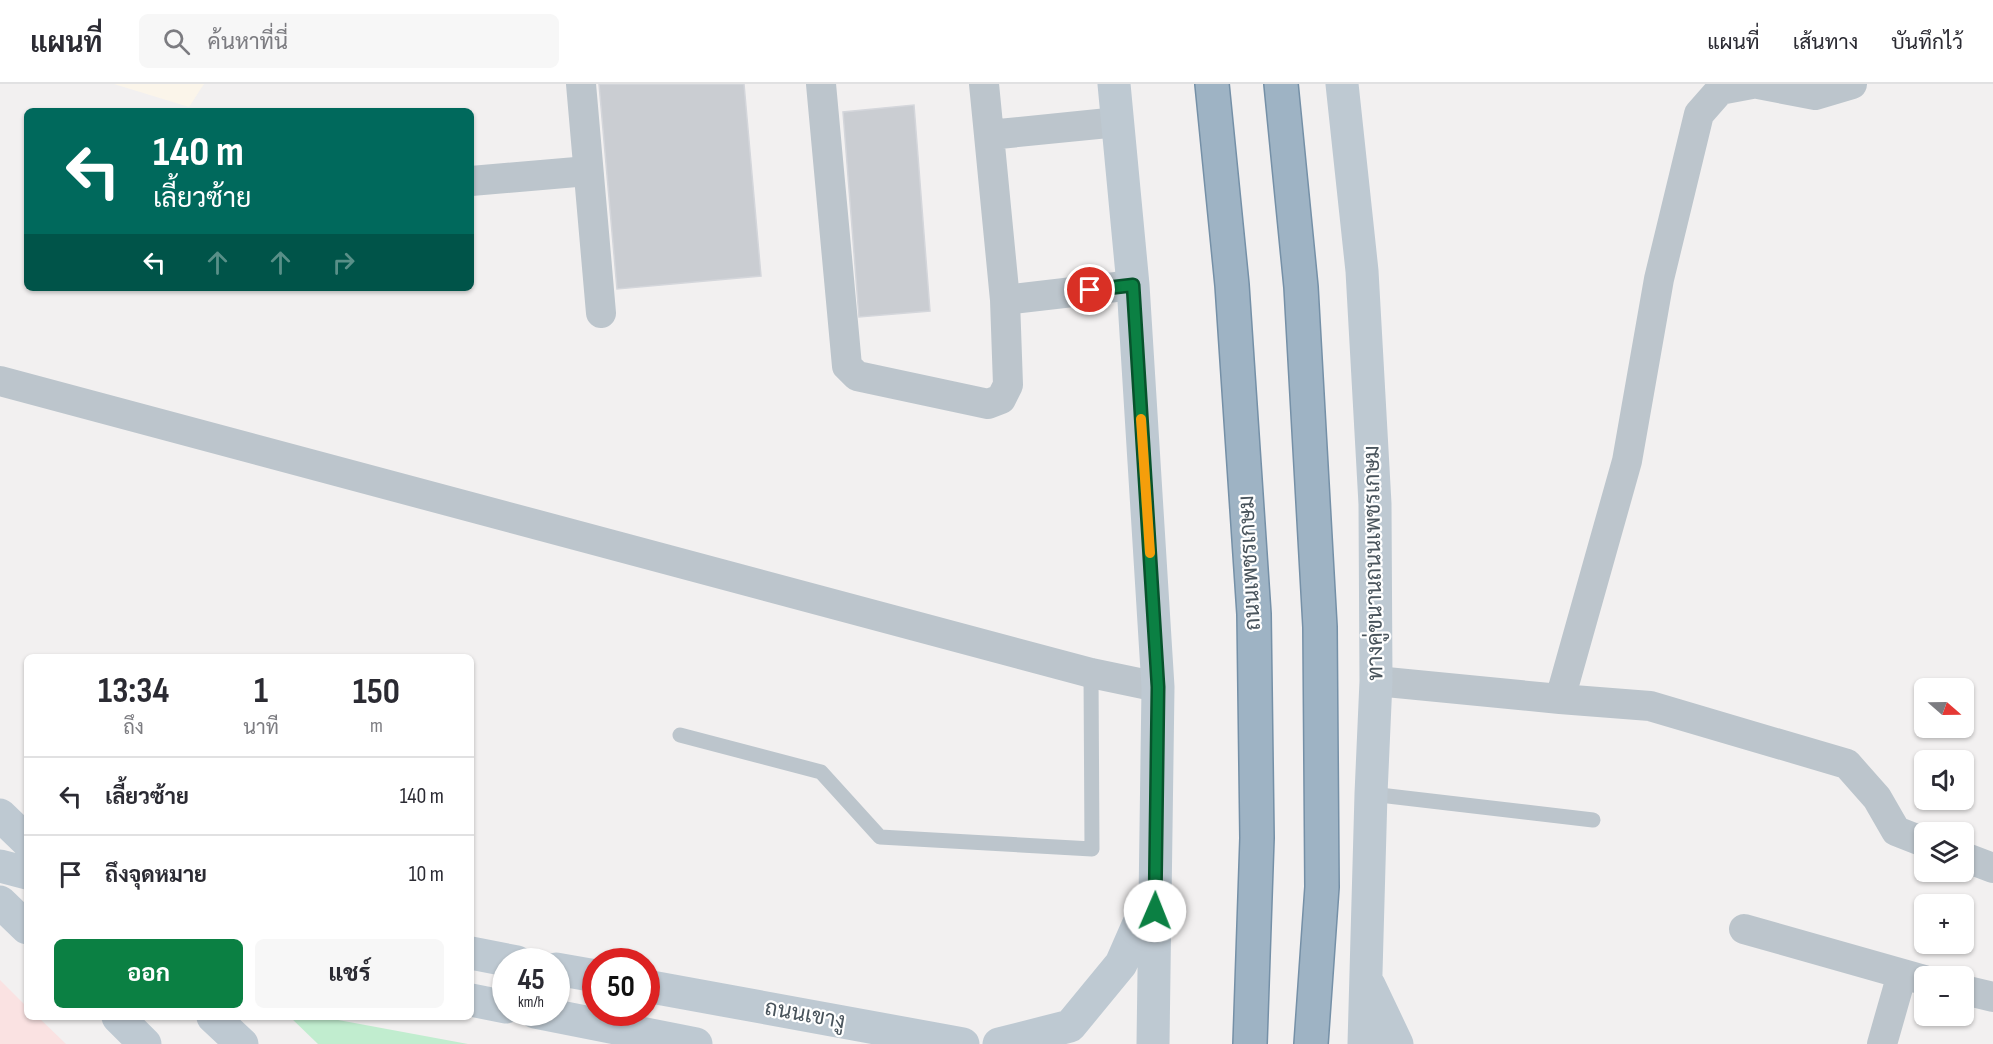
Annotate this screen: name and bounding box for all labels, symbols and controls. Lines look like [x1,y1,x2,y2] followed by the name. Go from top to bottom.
[139,14,559,68] search box
[160,25,193,58] icon: search
[30,27,103,60] text: แผนที่
[208,29,288,56] text: ค้นหาที่นี่
[1707,30,1760,55] text: แผนที่
[1793,30,1858,55] text: เส้นทาง
[1891,30,1963,55] text: บันทึกไว้
[153,127,244,178] text: 140 m
[54,132,132,210] icon: left
[153,183,251,215] text: เลี้ยวซ้าย
[138,246,171,279] icon: left
[201,246,234,279] icon: ahead
[264,246,297,279] icon: ahead
[327,246,360,279] icon: right
[1064,264,1115,315] pin
[1073,273,1106,306] icon: arrive
[1358,445,1391,681] street label: ทางคู่ขนานถนนเพชรเกษม
[1233,495,1267,631] street label: ถนนเพชรเกษม
[98,670,169,713] text: 13:34
[254,670,268,713] text: 1
[353,671,400,714] text: 150
[1914,678,1974,738] north arrow
[1914,678,1974,1026] map controls
[370,714,383,738] text: m
[123,716,144,740] text: ถึง
[243,716,279,740] text: นาที
[1914,750,1974,810] button: sound
[54,780,87,813] icon: left
[400,783,444,810] text: 140 m
[105,784,189,811] text: เลี้ยวซ้าย
[1914,822,1974,882] button: layers
[54,858,87,891] icon: arrive
[409,861,444,888] text: 10 m
[105,862,207,889] text: ถึงจุดหมาย
[1123,879,1187,943] position arrow
[1914,894,1974,954] button: +
[54,939,243,1008] button: ออก
[255,939,444,1008] button: แชร์
[582,948,660,1026] speed limit sign: 50
[517,962,545,998] text: 45
[1914,966,1974,1026] button: −
[518,993,544,1012] text: km/h
[762,995,847,1036] street label: ถนนเขางู

